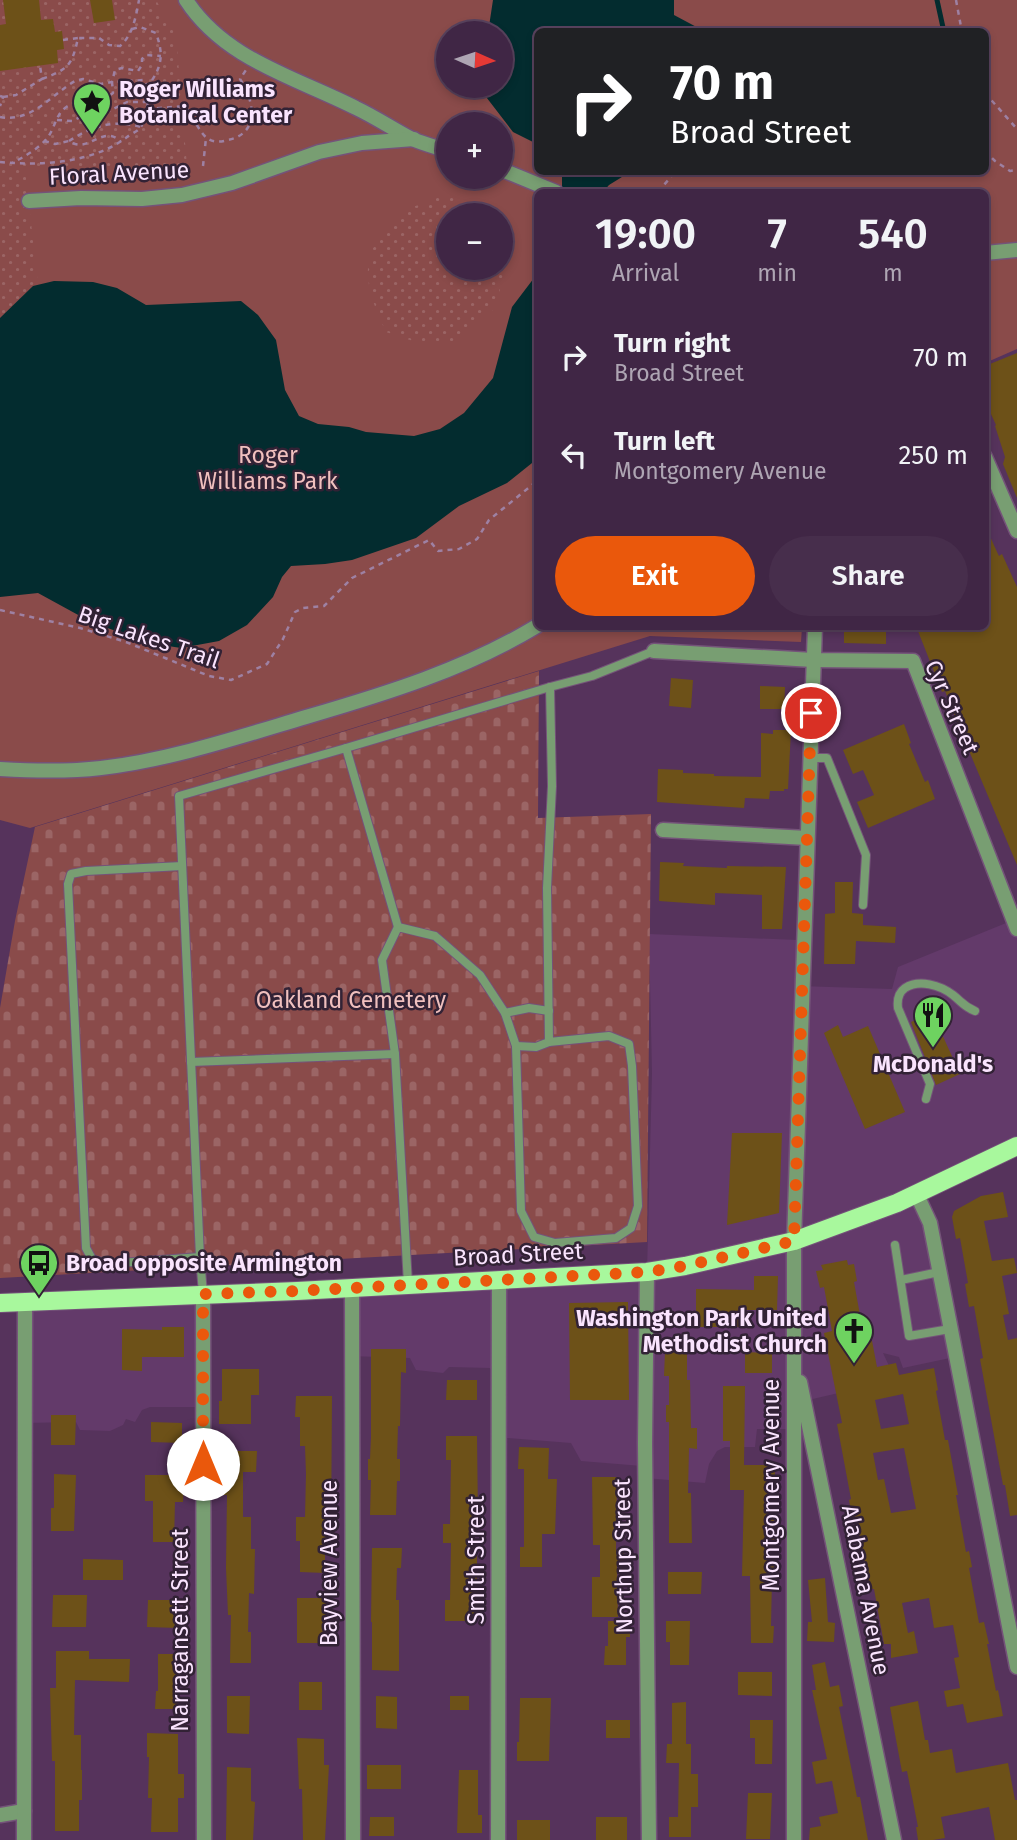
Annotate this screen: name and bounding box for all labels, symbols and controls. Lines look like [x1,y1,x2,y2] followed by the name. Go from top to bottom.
[436,21,513,98] north arrow
[436,21,513,280] map controls
[670,53,774,112] text: 70 m
[555,56,646,147] icon: right
[119,75,293,129] place label: Roger Williams Botanical Center
[71,81,113,136] place icon: Roger Williams Botanical Center
[436,112,513,189] button: +
[670,113,851,151] text: Broad Street
[48,155,190,191] street label: Floral Avenue
[436,203,513,280] button: −
[595,209,696,259] text: 19:00
[767,209,787,259] text: 7
[858,209,928,259] text: 540
[612,259,679,287] text: Arrival
[757,259,797,287] text: min
[883,259,903,287] text: m
[614,328,731,359] text: Turn right
[555,338,593,376] icon: right
[913,342,968,373] text: 70 m
[614,359,744,387] text: Broad Street
[614,426,715,457] text: Turn left
[555,436,593,474] icon: left
[898,440,968,471] text: 250 m
[198,441,338,495] park label: Roger Williams Park
[614,457,827,485] text: Montgomery Avenue
[555,536,755,616] button: Exit
[769,536,968,616] button: Share
[74,600,224,674] street label: Big Lakes Trail
[919,655,985,759] street label: Cyr Street
[781,683,841,743] pin
[792,694,830,732] icon: arrive
[256,986,447,1014] park label: Oakland Cemetery
[912,994,954,1049] restaurant icon: McDonald's
[873,1050,993,1078] place label: McDonald's
[452,1237,584,1271] street label: Broad Street
[18,1242,60,1297] bus stop icon: Broad opposite Armington
[66,1249,342,1277] place label: Broad opposite Armington
[576,1304,827,1358] place label: Washington Park United Methodist Church
[833,1310,875,1365] church icon: Washington Park United Methodist Church
[757,1379,785,1591] street label: Montgomery Avenue
[166,1427,240,1501] position arrow
[608,1477,638,1634] street label: Northup Street
[315,1480,343,1646] street label: Bayview Avenue
[462,1495,490,1625] street label: Smith Street
[836,1502,896,1678] street label: Alabama Avenue
[166,1528,194,1732] street label: Narragansett Street

